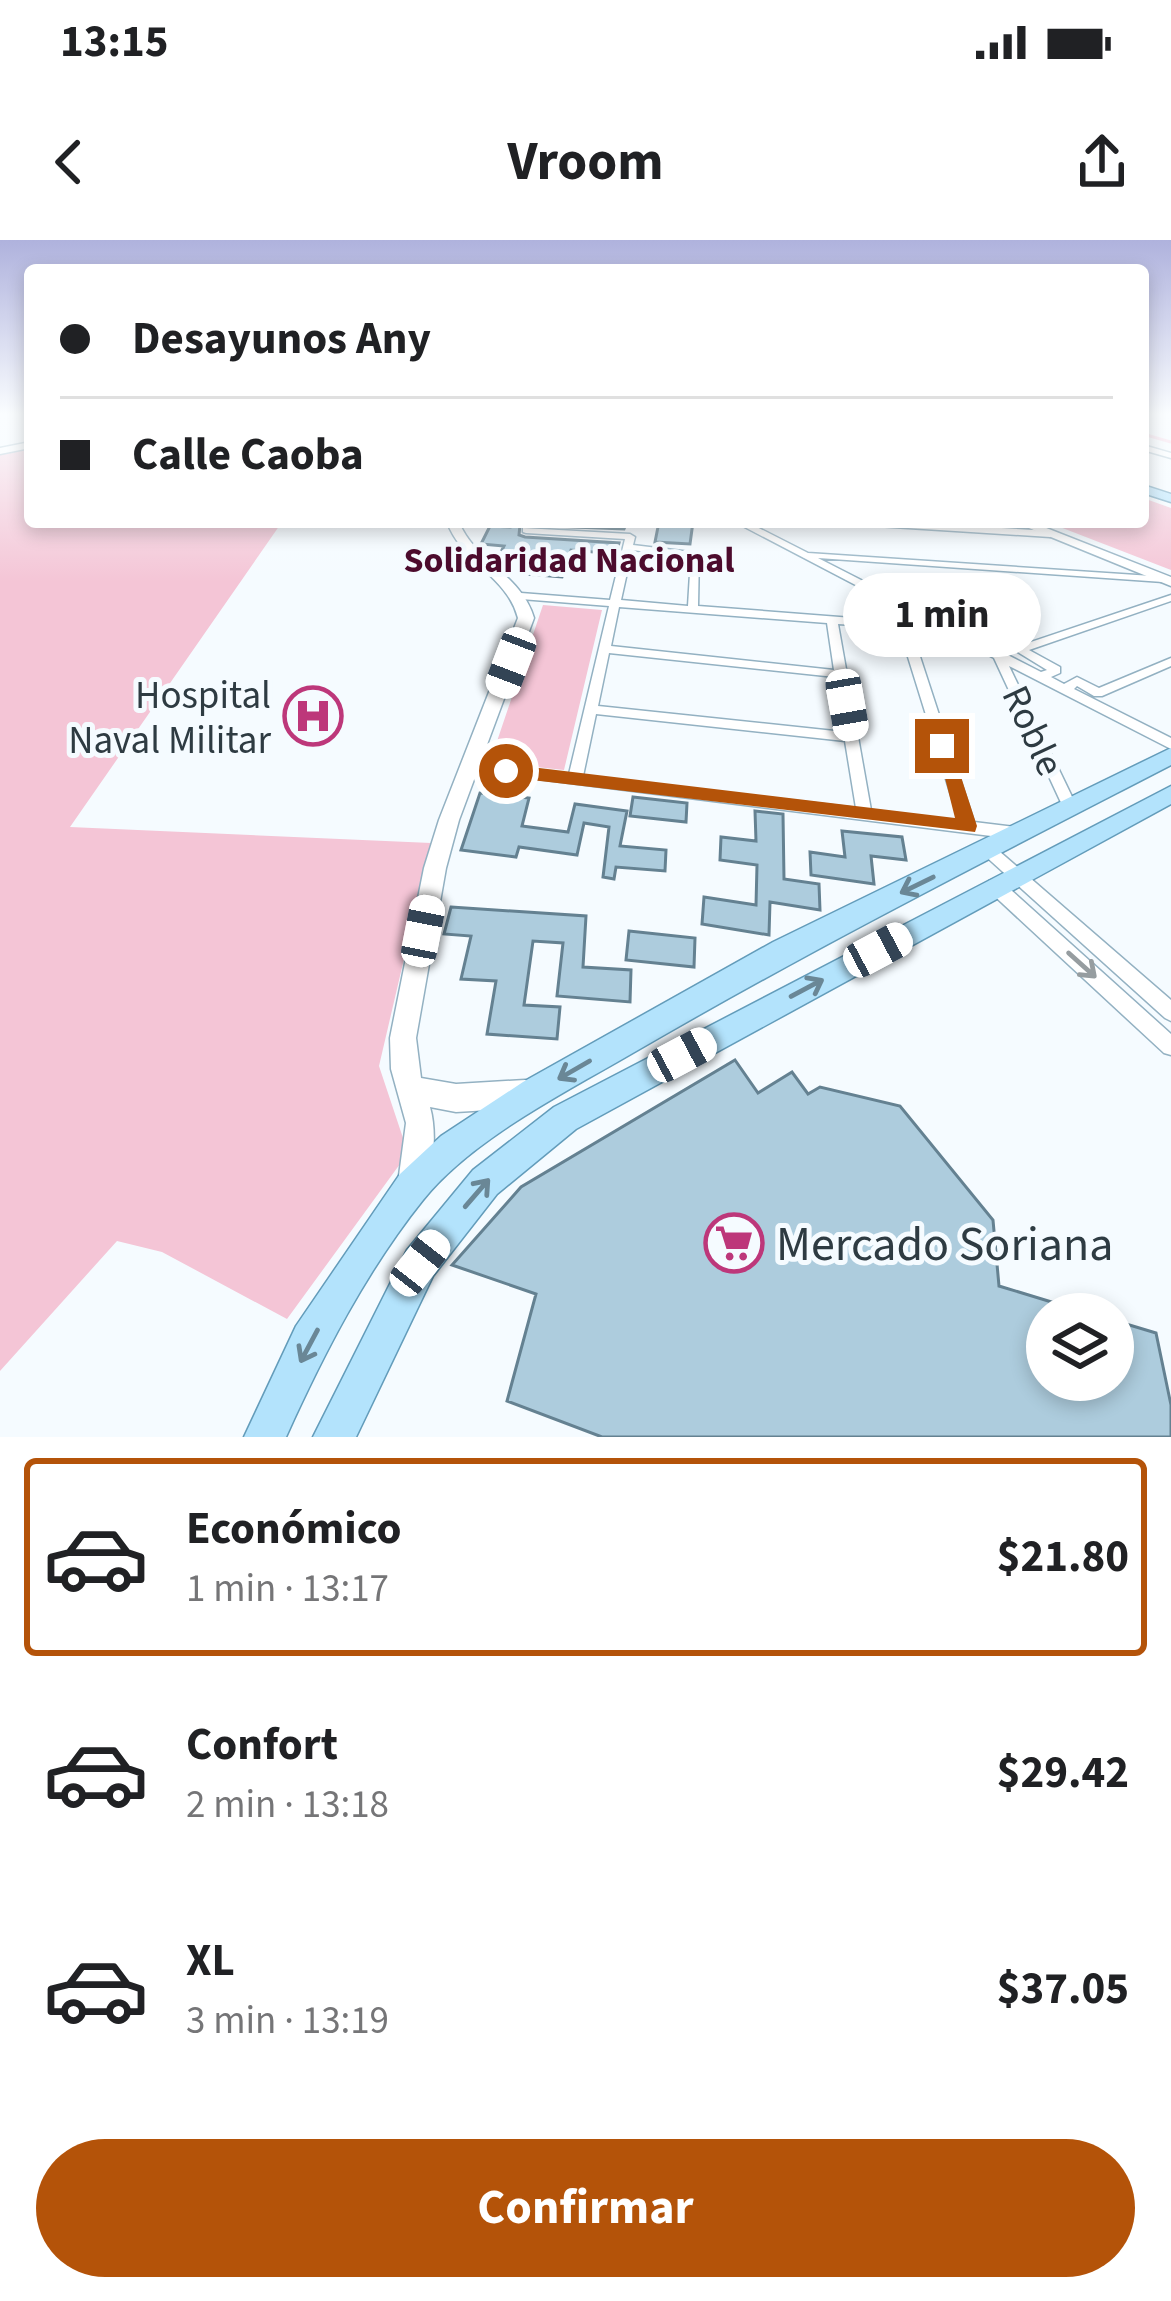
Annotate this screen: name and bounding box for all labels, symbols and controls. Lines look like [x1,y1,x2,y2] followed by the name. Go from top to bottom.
[60,10,169,74] text: 13:15
[507,124,664,201] text: Vroom
[36,129,102,195] icon: back
[1069,129,1135,195] icon: share
[132,307,431,371] text: Desayunos Any
[132,423,364,487] text: Calle Caoba
[403,535,735,586] district label: Solidaridad Nacional
[843,572,1041,656] callout: 1 min
[895,587,989,643] text: 1 min
[481,623,541,703] car
[823,666,871,744] car
[68,668,271,769] place label: Hospital Naval Militar
[987,677,1077,785] street label: Roble
[282,685,344,747] hospital icon: Hospital Naval Militar
[915,719,969,773] route end
[479,744,533,798] route start
[900,875,936,897] one-way arrow
[398,892,448,970] car
[838,917,918,983] car
[1066,951,1096,978] one-way arrow
[788,976,823,999] one-way arrow
[642,1022,722,1088] car
[557,1058,592,1082] one-way arrow
[463,1178,491,1208] one-way arrow
[776,1211,1114,1279] place label: Mercado Soriana
[703,1212,765,1274] supermarket icon: Mercado Soriana
[384,1224,456,1302] car
[1026,1293,1134,1401] map controls
[1026,1293,1134,1401] button: layers
[297,1327,320,1362] one-way arrow
[186,1497,402,1561] text: Económico
[42,1503,150,1611] icon: car
[997,1525,1129,1589] text: $21.80
[186,1561,389,1617] text: 1 min · 13:17
[186,1713,338,1777] text: Confort
[42,1719,150,1827] icon: car
[997,1741,1129,1805] text: $29.42
[186,1777,389,1833] text: 2 min · 13:18
[186,1929,235,1993] text: XL
[42,1935,150,2043] icon: car
[997,1957,1129,2021] text: $37.05
[186,1993,389,2049] text: 3 min · 13:19
[36,2139,1135,2277] button: Confirmar

